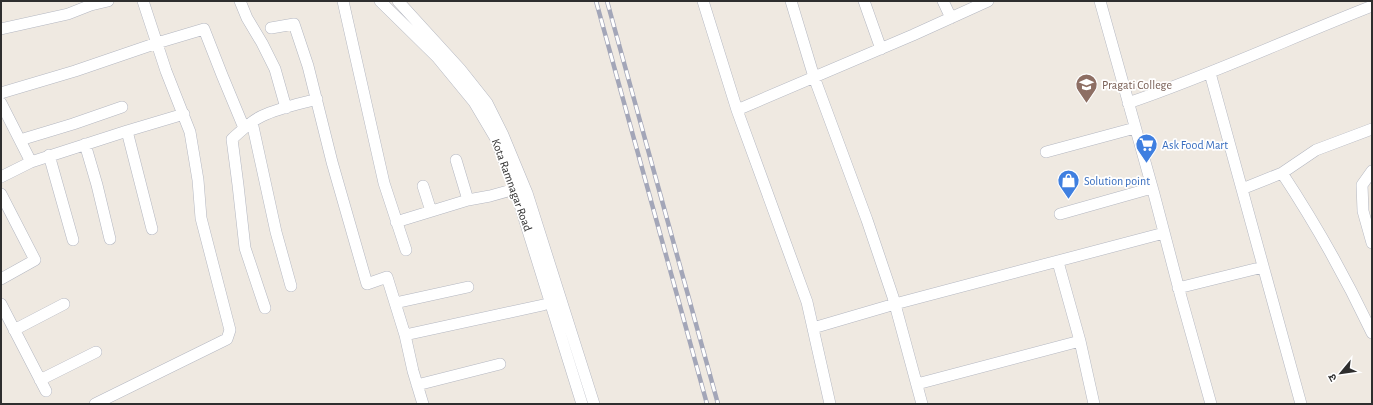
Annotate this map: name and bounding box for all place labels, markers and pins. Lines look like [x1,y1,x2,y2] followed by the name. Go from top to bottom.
[1074,72,1100,105] school or university icon: Pragati College
[1102,79,1172,91] place label: Pragati College
[1133,132,1159,165] supermarket icon: Ask Food Mart
[1162,139,1228,151] place label: Ask Food Mart
[1056,168,1082,201] shop icon: Solution point
[1084,175,1150,187] place label: Solution point

